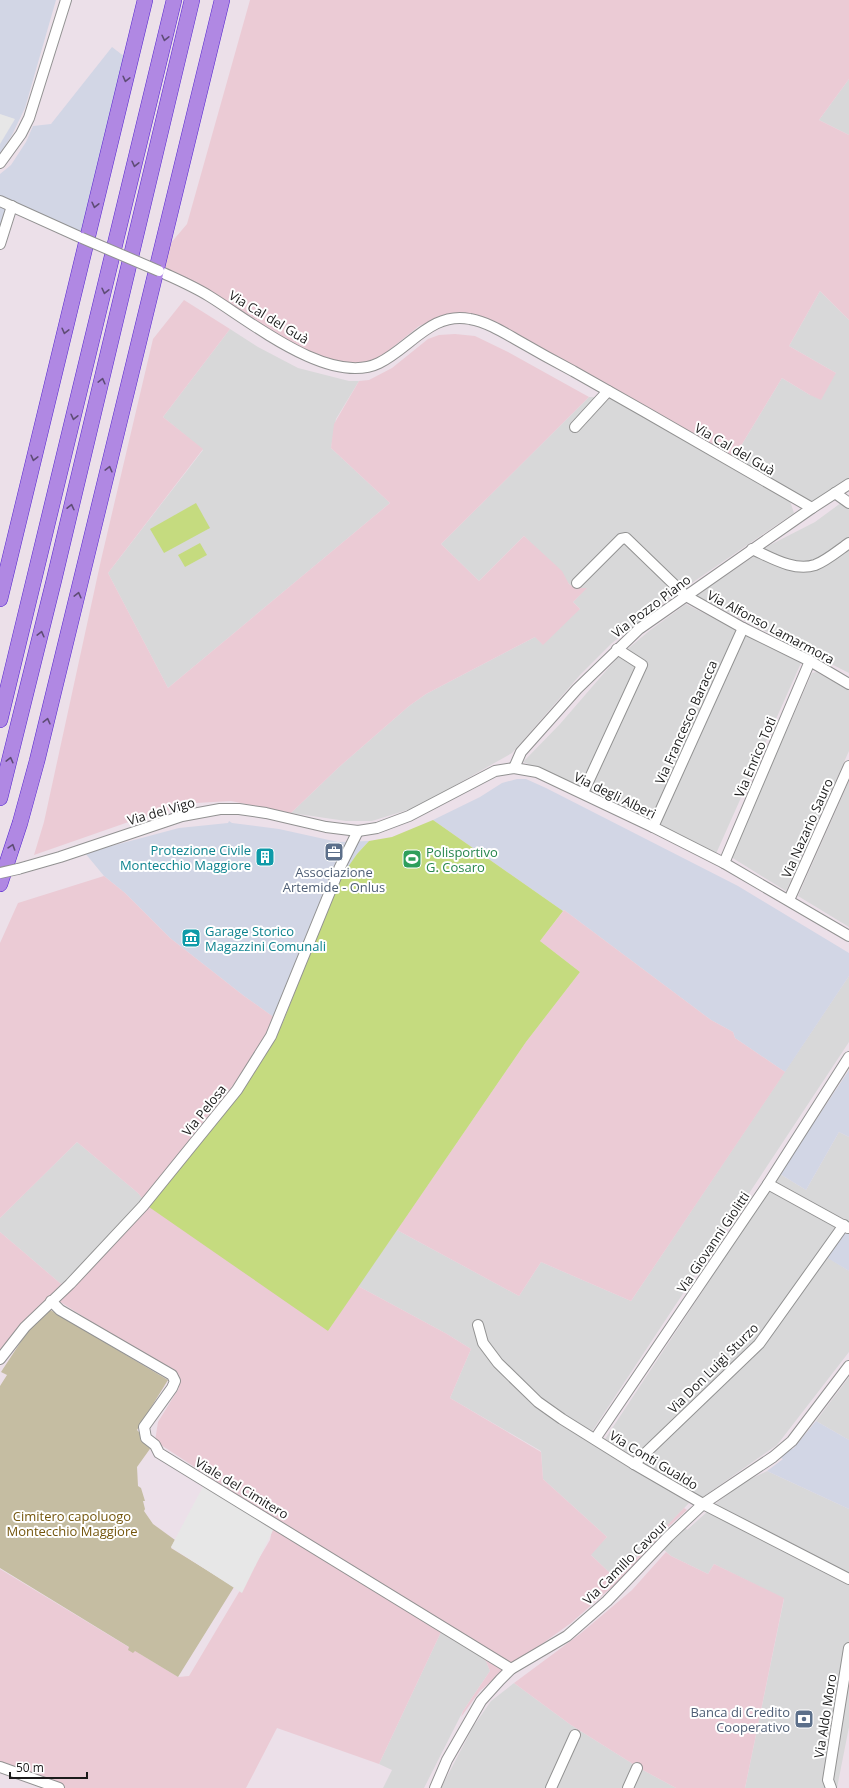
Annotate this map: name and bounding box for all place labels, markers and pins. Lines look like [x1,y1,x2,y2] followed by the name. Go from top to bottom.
[120,841,251,874] place label: Protezione Civile Montecchio Maggiore
[323,841,345,863] office icon: Associazione Artemide - Onlus
[426,843,498,876] place label: Polisportivo G. Cosaro
[254,846,276,868] building icon: Protezione Civile Montecchio Maggiore
[401,848,423,870] sports icon: Polisportivo G. Cosaro
[283,863,385,896] place label: Associazione Artemide - Onlus
[205,922,326,955] place label: Garage Storico Magazzini Comunali
[180,927,202,949] museum icon: Garage Storico Magazzini Comunali
[690,1703,790,1736] place label: Banca di Credito Cooperativo
[793,1708,815,1730] bank icon: Banca di Credito Cooperativo

